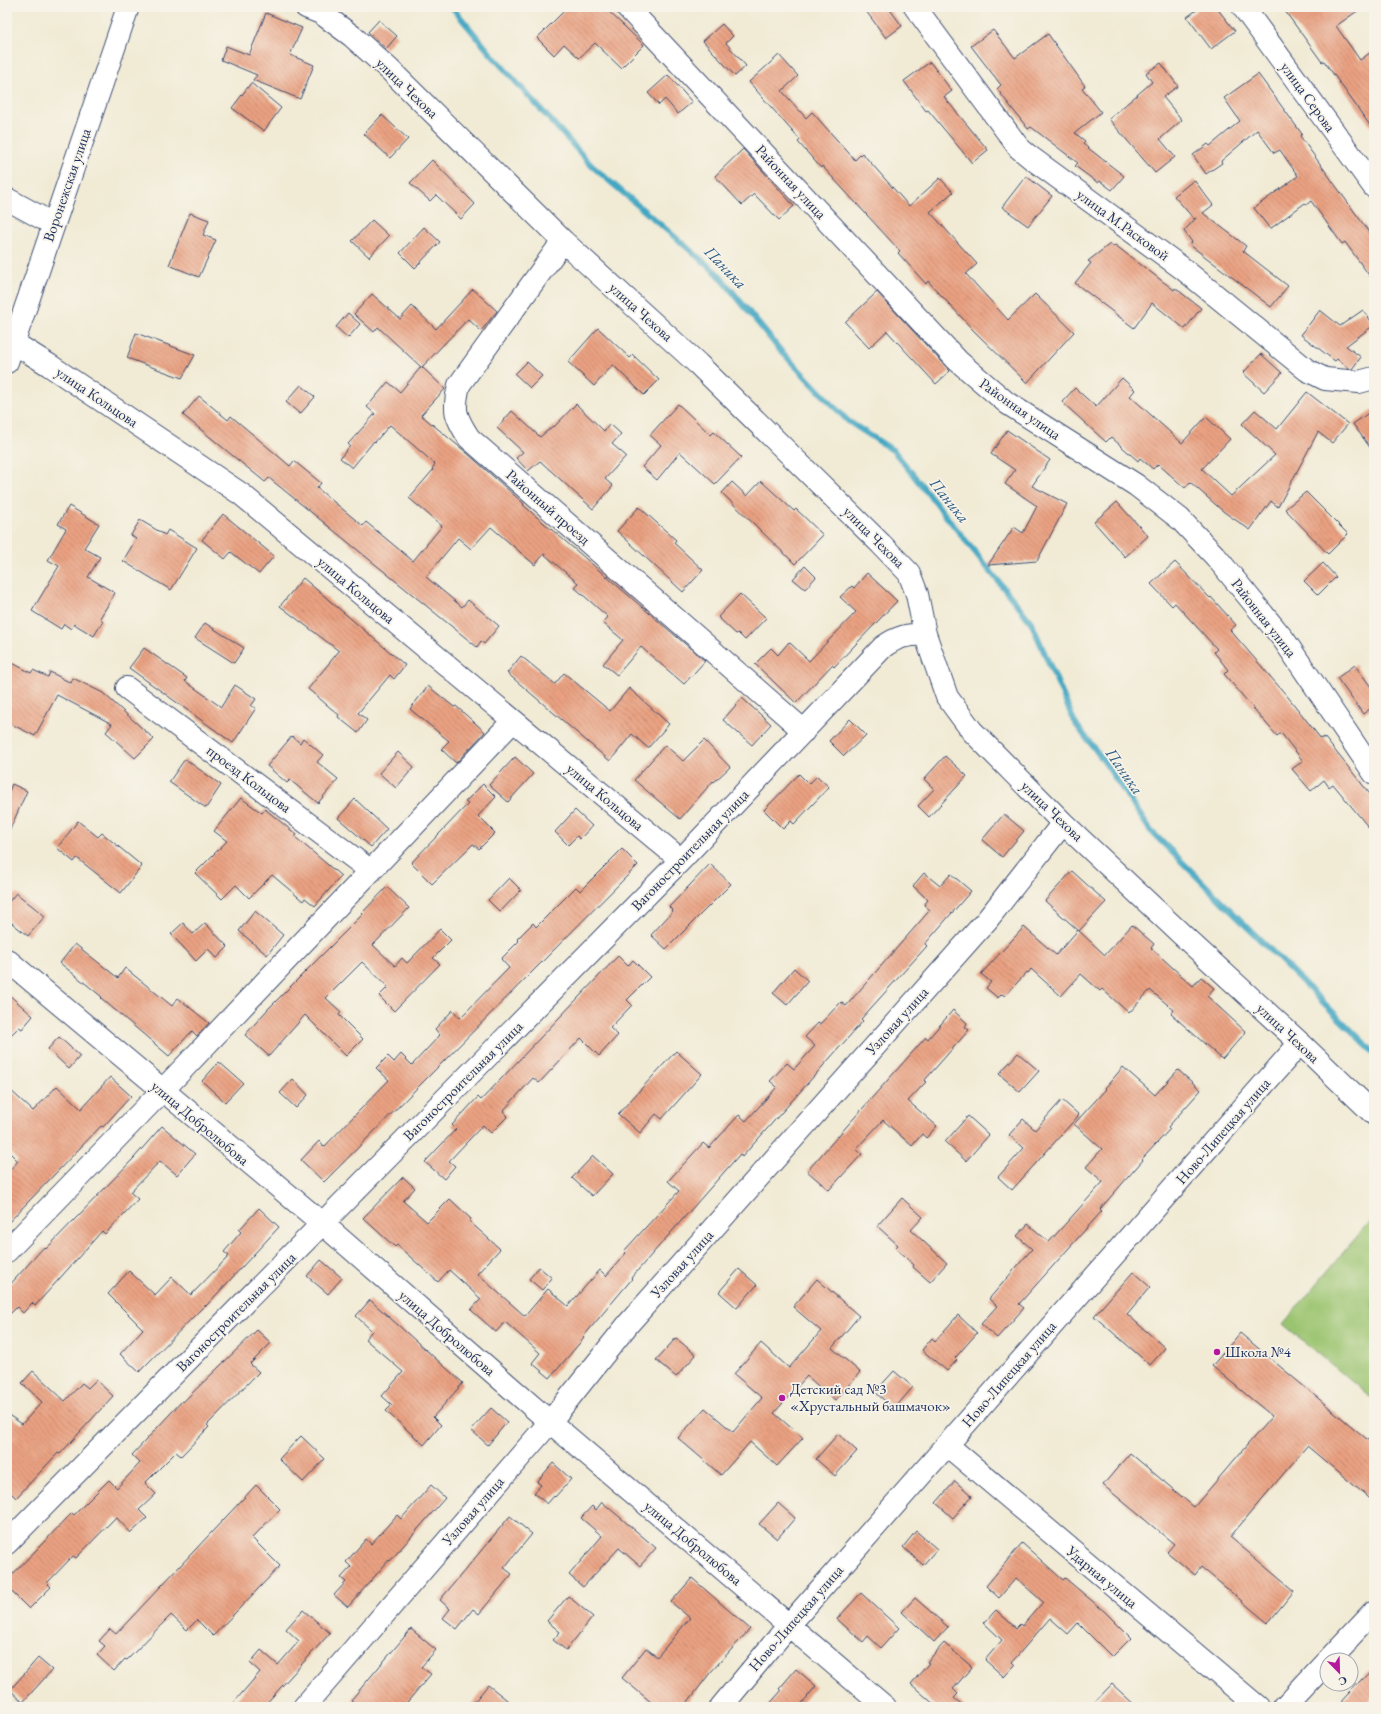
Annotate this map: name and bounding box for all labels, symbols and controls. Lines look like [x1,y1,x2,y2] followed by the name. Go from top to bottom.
[372,53,443,122] street label: улица Чехова
[1277,58,1340,135] street label: улица Серова
[38,126,95,244] street label: Воронежская улица
[752,140,831,223] street label: Районная улица
[1073,184,1174,265] street label: улица М.Расковой
[699,241,751,293] water label: Паника
[605,278,677,345] street label: улица Чехова
[52,362,142,431] street label: улица Кольцова
[976,374,1065,444] street label: Районная улица
[502,465,595,549] street label: Районный проезд
[924,473,974,527] water label: Паника
[839,502,909,572] street label: улица Чехова
[314,552,399,628] street label: улица Кольцова
[1228,574,1301,661] street label: Районная улица
[203,741,295,817] street label: проезд Кольцова
[1100,743,1148,799] water label: Паника
[563,759,648,835] street label: улица Кольцова
[1017,776,1088,845] street label: улица Чехова
[627,785,753,914] street label: Вагоностроительная улица
[860,983,932,1059] street label: Узловая улица
[1253,999,1324,1067] street label: улица Чехова
[399,1017,527,1145] street label: Вагоностроительная улица
[1171,1074,1274,1188] street label: Ново-Липецкая улица
[148,1076,253,1169] street label: улица Добролюбова
[645,1226,717,1302] street label: Узловая улица
[172,1248,300,1376] street label: Вагоностроительная улица
[395,1285,500,1380] street label: улица Добролюбова
[957,1317,1060,1431] street label: Ново-Липецкая улица
[1225,1342,1292,1361] place label: Школа №4
[1212,1347,1222,1357] marker: Школа №4
[790,1379,951,1415] place label: Детский сад №3 «Хрустальный башмачок»
[777,1393,787,1403] marker: Детский сад №3 «Хрустальный башмачок»
[437,1472,508,1550] street label: Узловая улица
[641,1496,746,1589] street label: улица Добролюбова
[1062,1541,1142,1612] street label: Ударная улица
[744,1561,847,1675] street label: Ново-Липецкая улица
[1319,1652,1359,1692] north arrow
[1336,1673,1349,1689] text: С

